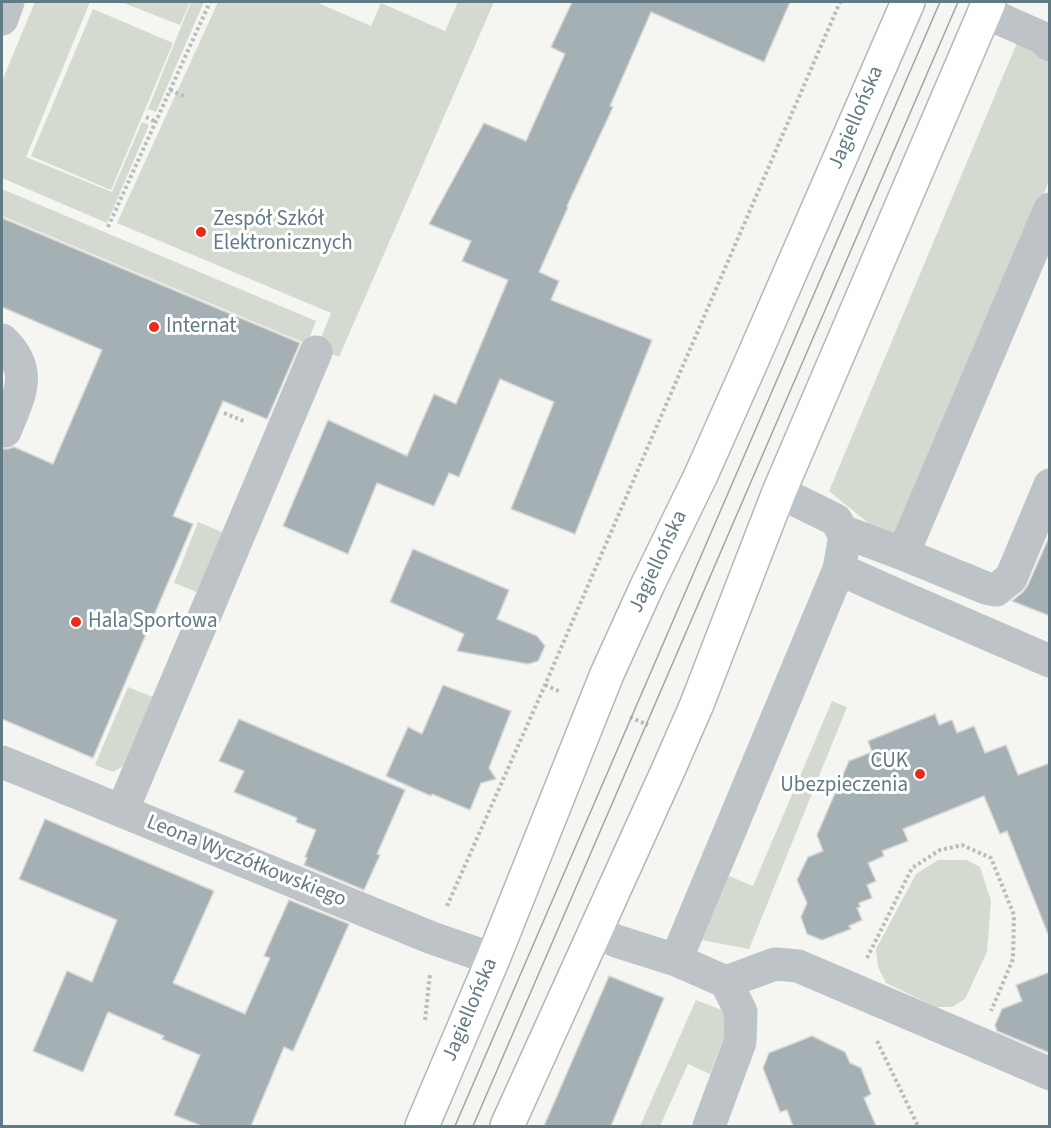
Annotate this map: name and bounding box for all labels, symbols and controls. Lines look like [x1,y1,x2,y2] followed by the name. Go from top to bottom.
[824,62,890,174] street label: Jagiellońska
[213,207,353,257] place label: Zespół Szkół Elektronicznych
[194,225,208,239] marker: Zespół Szkół Elektronicznych
[166,314,236,340] place label: Internat
[147,320,161,334] marker: Internat
[624,507,694,617] street label: Jagiellońska
[88,609,218,635] place label: Hala Sportowa
[69,615,83,629] marker: Hala Sportowa
[780,749,908,799] place label: CUK Ubezpieczenia
[913,767,927,781] marker: CUK Ubezpieczenia
[143,810,349,914] street label: Leona Wyczółkowskiego
[438,954,504,1066] street label: Jagiellońska

